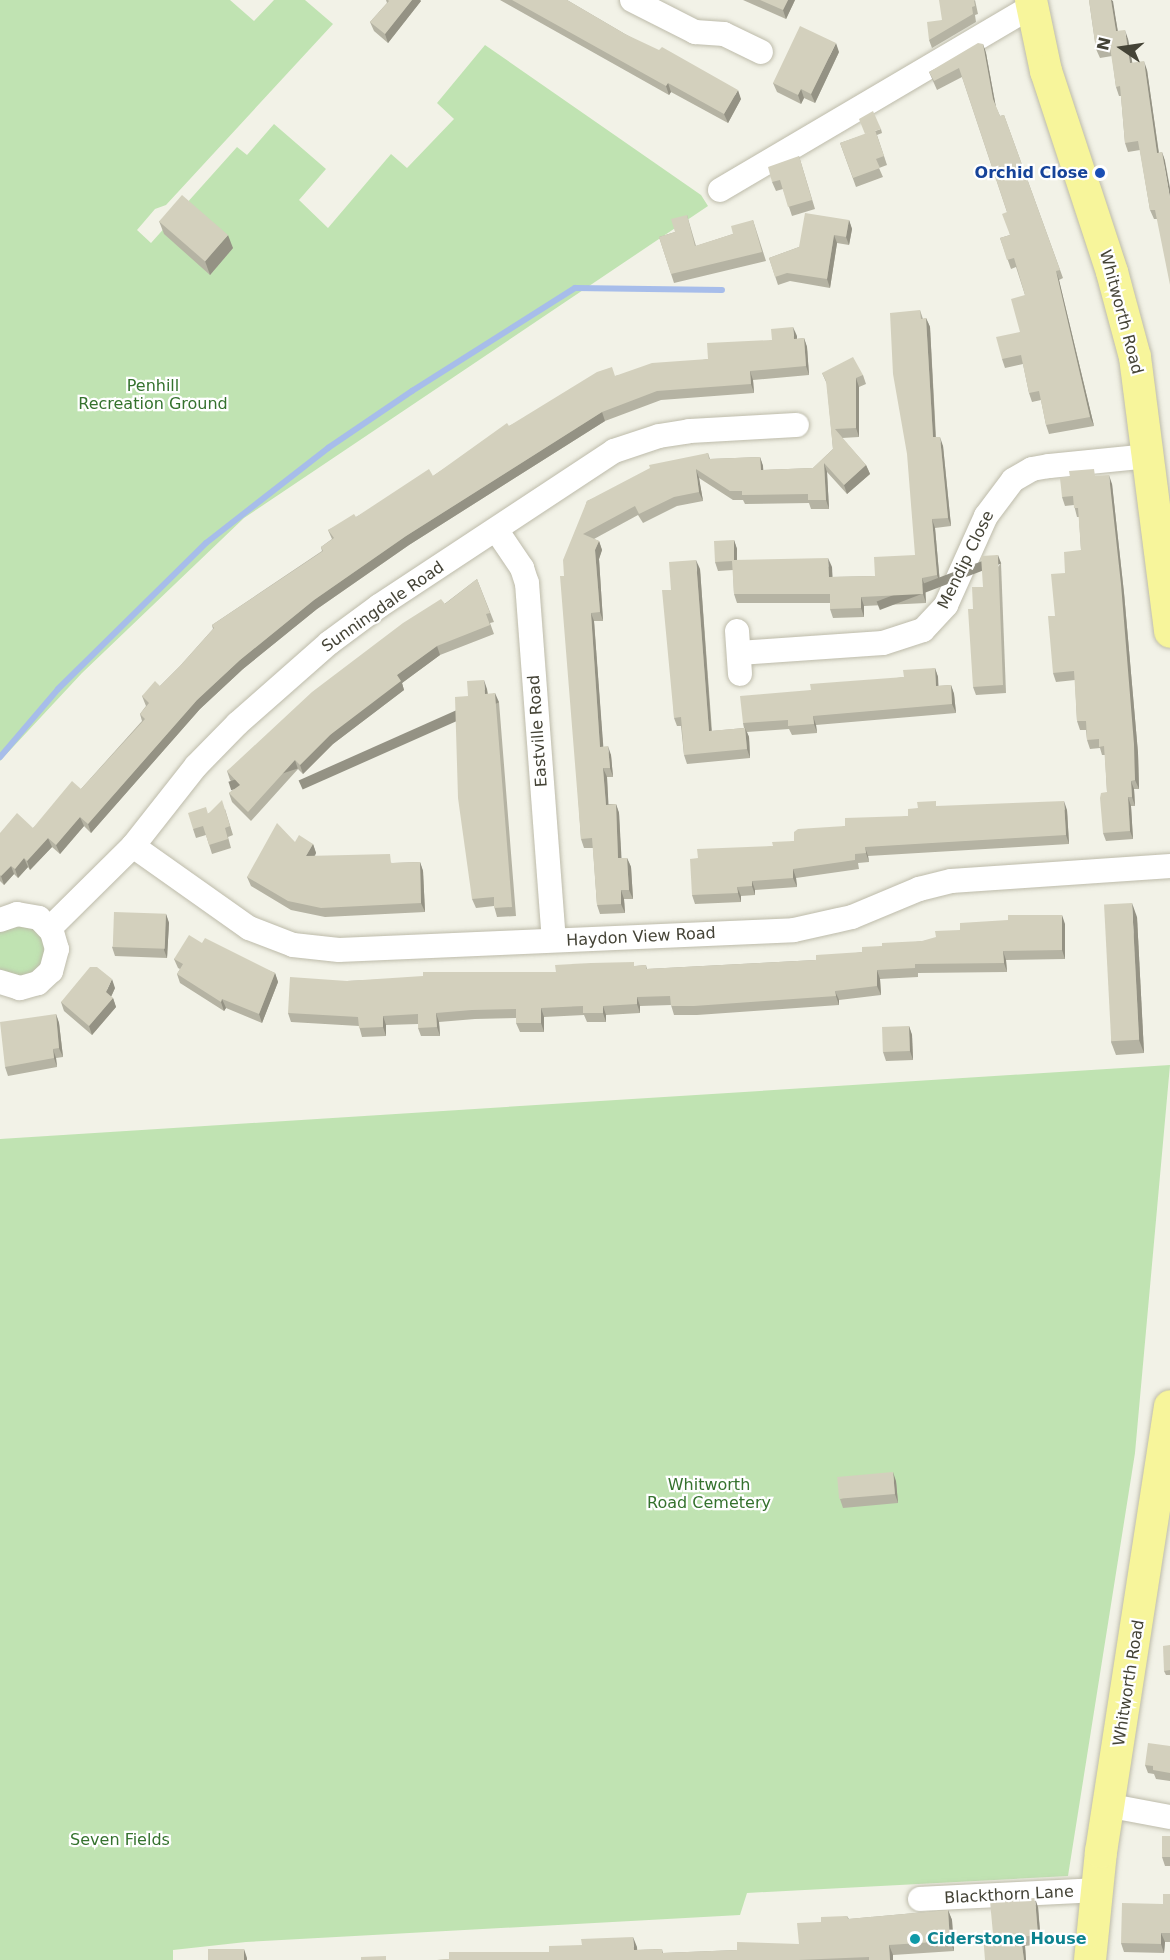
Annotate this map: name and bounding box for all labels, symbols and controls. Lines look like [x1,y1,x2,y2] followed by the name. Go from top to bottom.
[1092,18,1152,78] north arrow
[1093,35,1115,53] text: N
[975,163,1088,183] place label: Orchid Close
[1093,166,1107,180] marker: Orchid Close
[1095,248,1147,376] street label: Whitworth Road
[78,376,228,414] park label: Penhill Recreation Ground
[934,508,998,612] street label: Mendip Close
[318,558,448,656] street label: Sunningdale Road
[525,674,551,788] street label: Eastville Road
[566,923,716,951] street label: Haydon View Road
[647,1475,771,1513] park label: Whitworth Road Cemetery
[1110,1618,1148,1748] street label: Whitworth Road
[70,1830,170,1850] park label: Seven Fields
[944,1882,1074,1908] street label: Blackthorn Lane
[927,1929,1087,1949] place label: Ciderstone House
[908,1932,922,1946] marker: Ciderstone House

